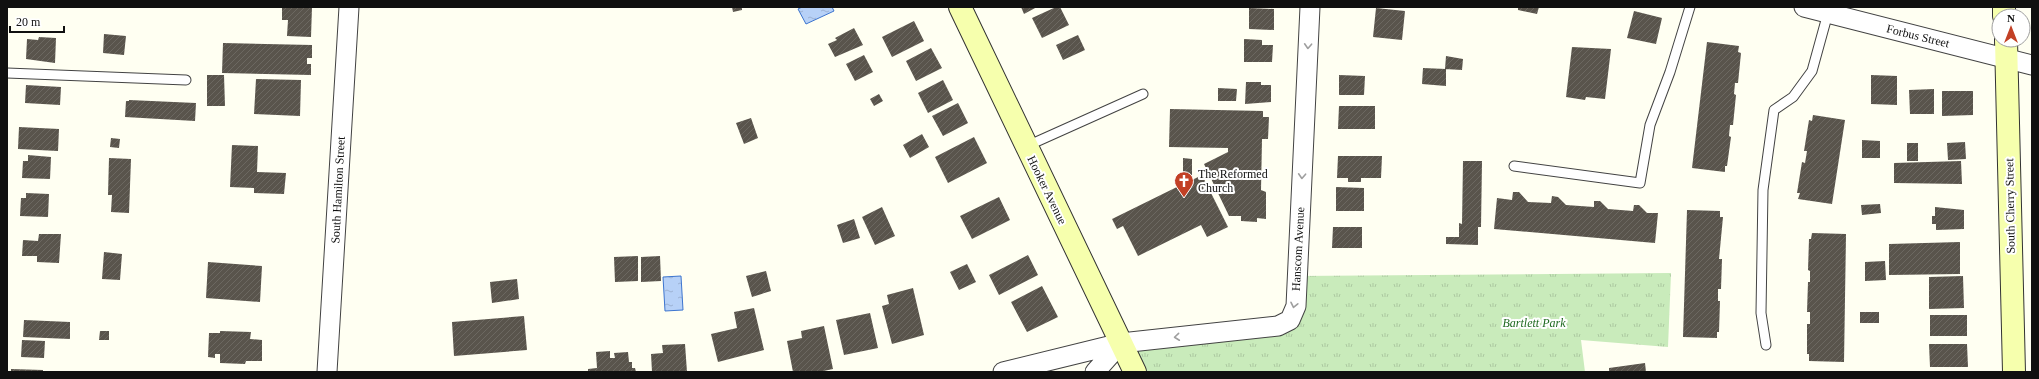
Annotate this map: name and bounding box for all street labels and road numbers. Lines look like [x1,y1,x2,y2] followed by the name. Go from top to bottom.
[1885,21,1952,51] street label: Forbus Street
[328,135,348,244] street label: South Hamilton Street
[1024,153,1070,227] street label: Hooker Avenue
[2002,158,2018,254] street label: South Cherry Street
[1289,207,1307,291] street label: Hanscom Avenue

